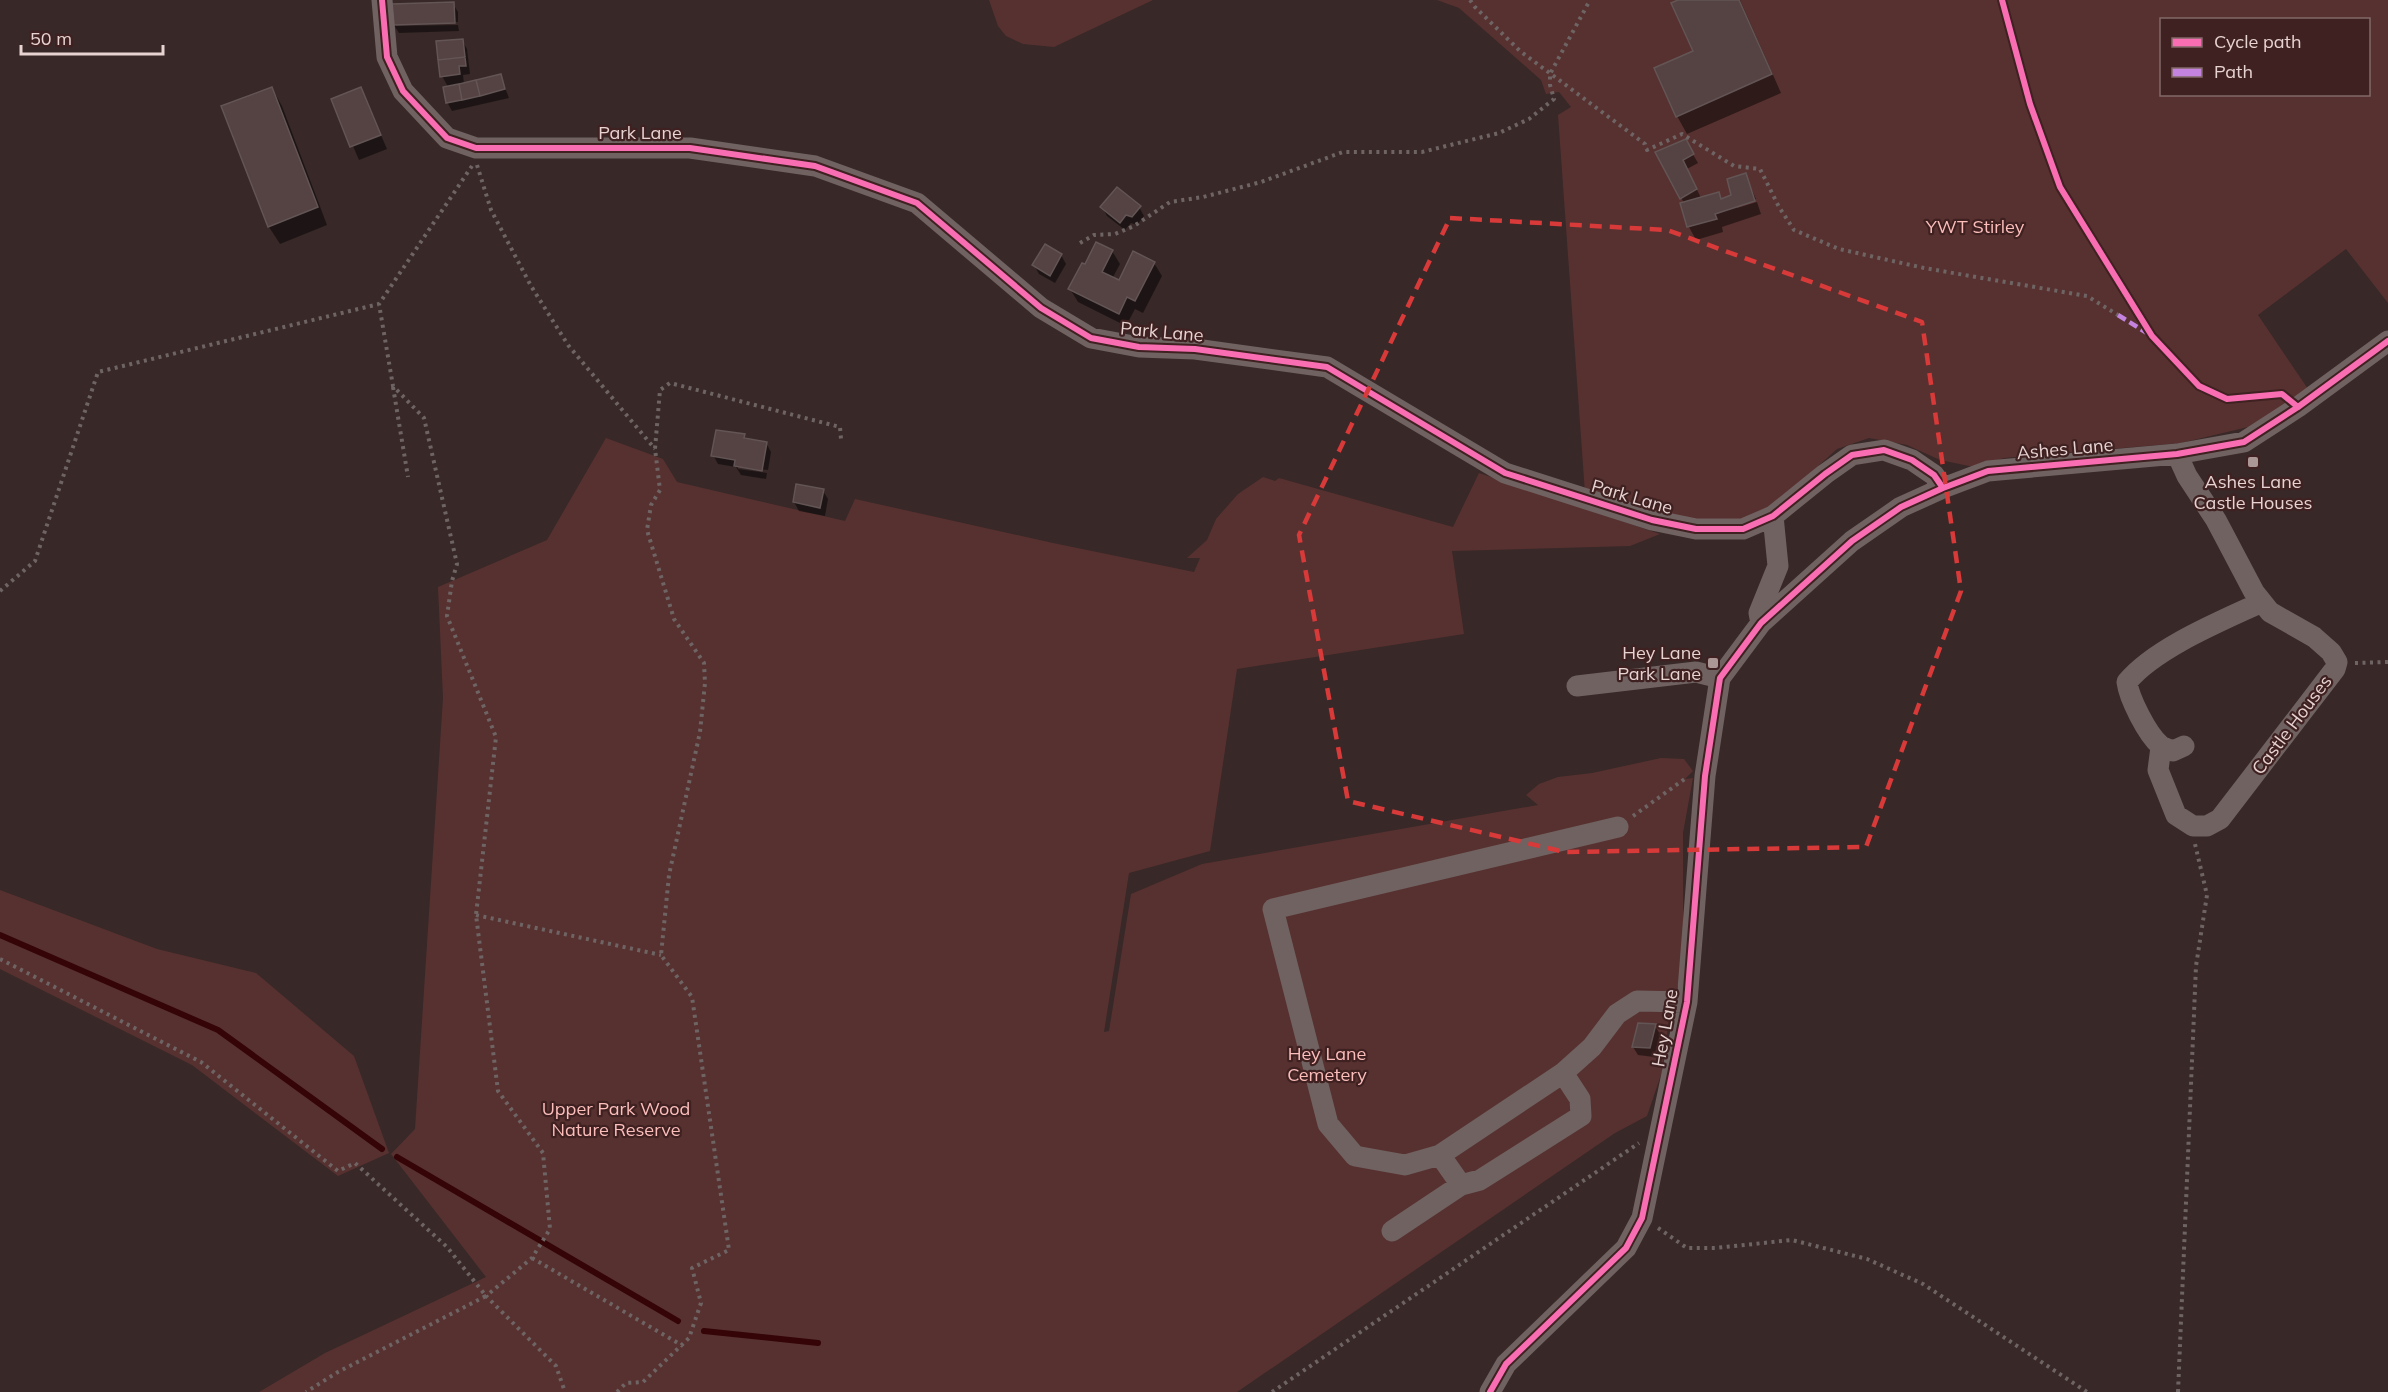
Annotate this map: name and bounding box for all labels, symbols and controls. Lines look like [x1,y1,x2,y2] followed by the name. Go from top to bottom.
[21,18,164,56] scale bar
[2160,18,2370,96] legend
[30,27,72,50] text: 50 m
[2214,30,2301,53] text: Cycle path
[2214,60,2253,83] text: Path
[598,121,682,144] street label: Park Lane
[1925,215,2025,238] park label: YWT Stirley
[1119,316,1205,347] street label: Park Lane
[2016,433,2114,464] street label: Ashes Lane
[2246,455,2260,469] marker: Ashes Lane Castle Houses
[2194,470,2312,514] place label: Ashes Lane Castle Houses
[1589,474,1675,519] street label: Park Lane
[1617,641,1701,685] place label: Hey Lane Park Lane
[1706,656,1720,670] marker: Hey Lane Park Lane
[2247,670,2337,779] street label: Castle Houses
[1646,987,1683,1069] street label: Hey Lane
[1287,1042,1367,1086] park label: Hey Lane Cemetery
[542,1097,690,1141] park label: Upper Park Wood Nature Reserve

